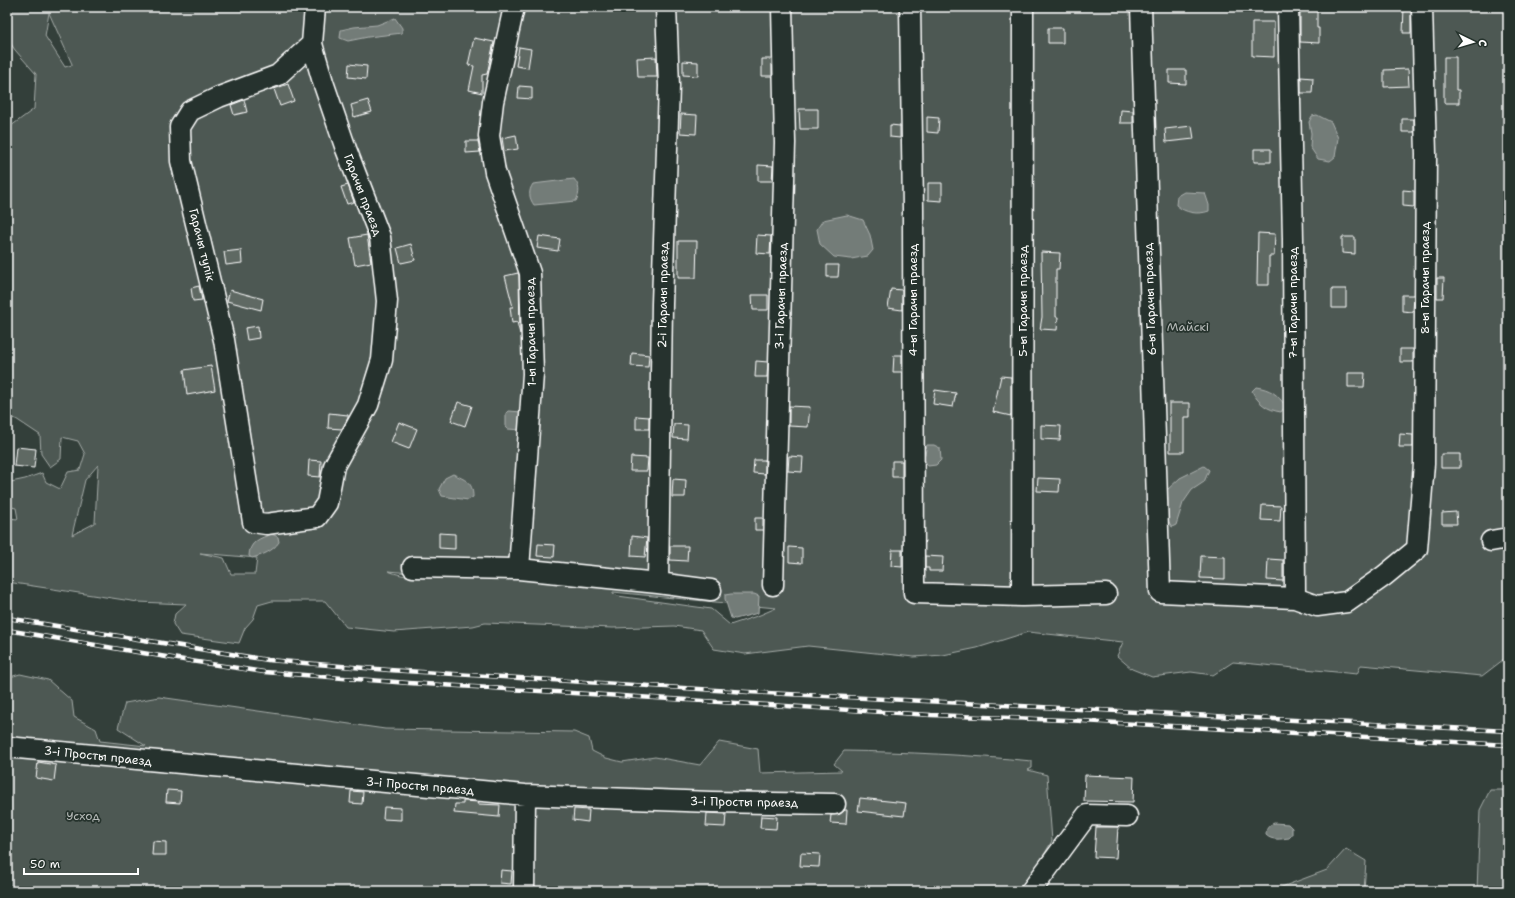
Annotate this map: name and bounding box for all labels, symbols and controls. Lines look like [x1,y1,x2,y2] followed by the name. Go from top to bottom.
[1453,22,1493,62] north arrow
[1475,39,1490,47] text: С
[340,152,386,239] street label: Гарачы праезд
[185,207,219,284] street label: Гарачы тупік
[1417,221,1433,334] street label: 8-ы Гарачы праезд
[654,241,672,348] street label: 2-і Гарачы праезд
[771,242,791,350] street label: 3-і Гарачы праезд
[1140,242,1160,356] street label: 6-ы Гарачы праезд
[905,243,921,356] street label: 4-ы Гарачы праезд
[1015,245,1031,357] street label: 5-ы Гарачы праезд
[1285,246,1301,359] street label: 7-ы Гарачы праезд
[522,277,540,387] street label: 1-ы Гарачы праезд
[1167,319,1209,335] park label: Майскі
[43,742,153,770] street label: 3-і Просты праезд
[365,773,475,799] street label: 3-і Просты праезд
[690,793,799,811] street label: 3-і Просты праезд
[66,808,100,824] park label: Усход
[24,850,138,876] scale bar
[30,856,60,872] text: 50 m

